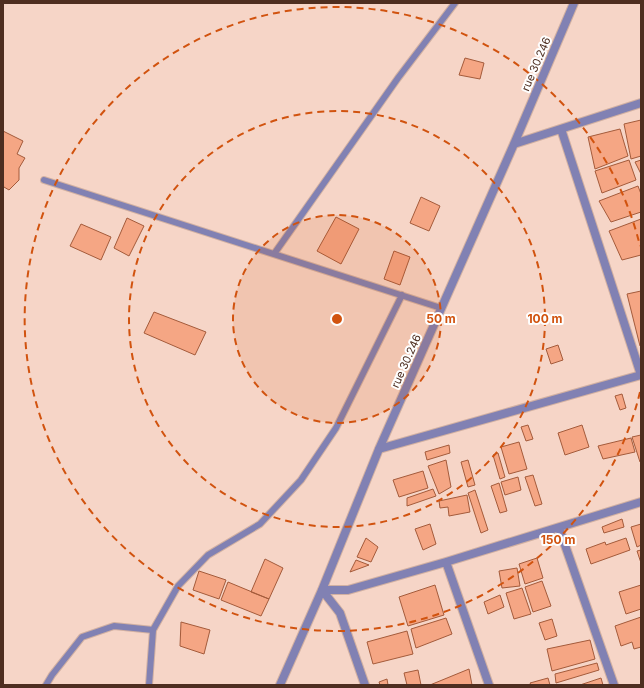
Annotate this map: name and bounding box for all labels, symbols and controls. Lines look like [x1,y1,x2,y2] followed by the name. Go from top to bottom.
[518,35,554,93] street label: rue 30.246
[426,311,456,326] text: 50 m
[527,311,563,326] text: 100 m
[330,312,344,326] centre of rings
[388,332,424,390] street label: rue 30.246
[541,532,575,547] text: 150 m

